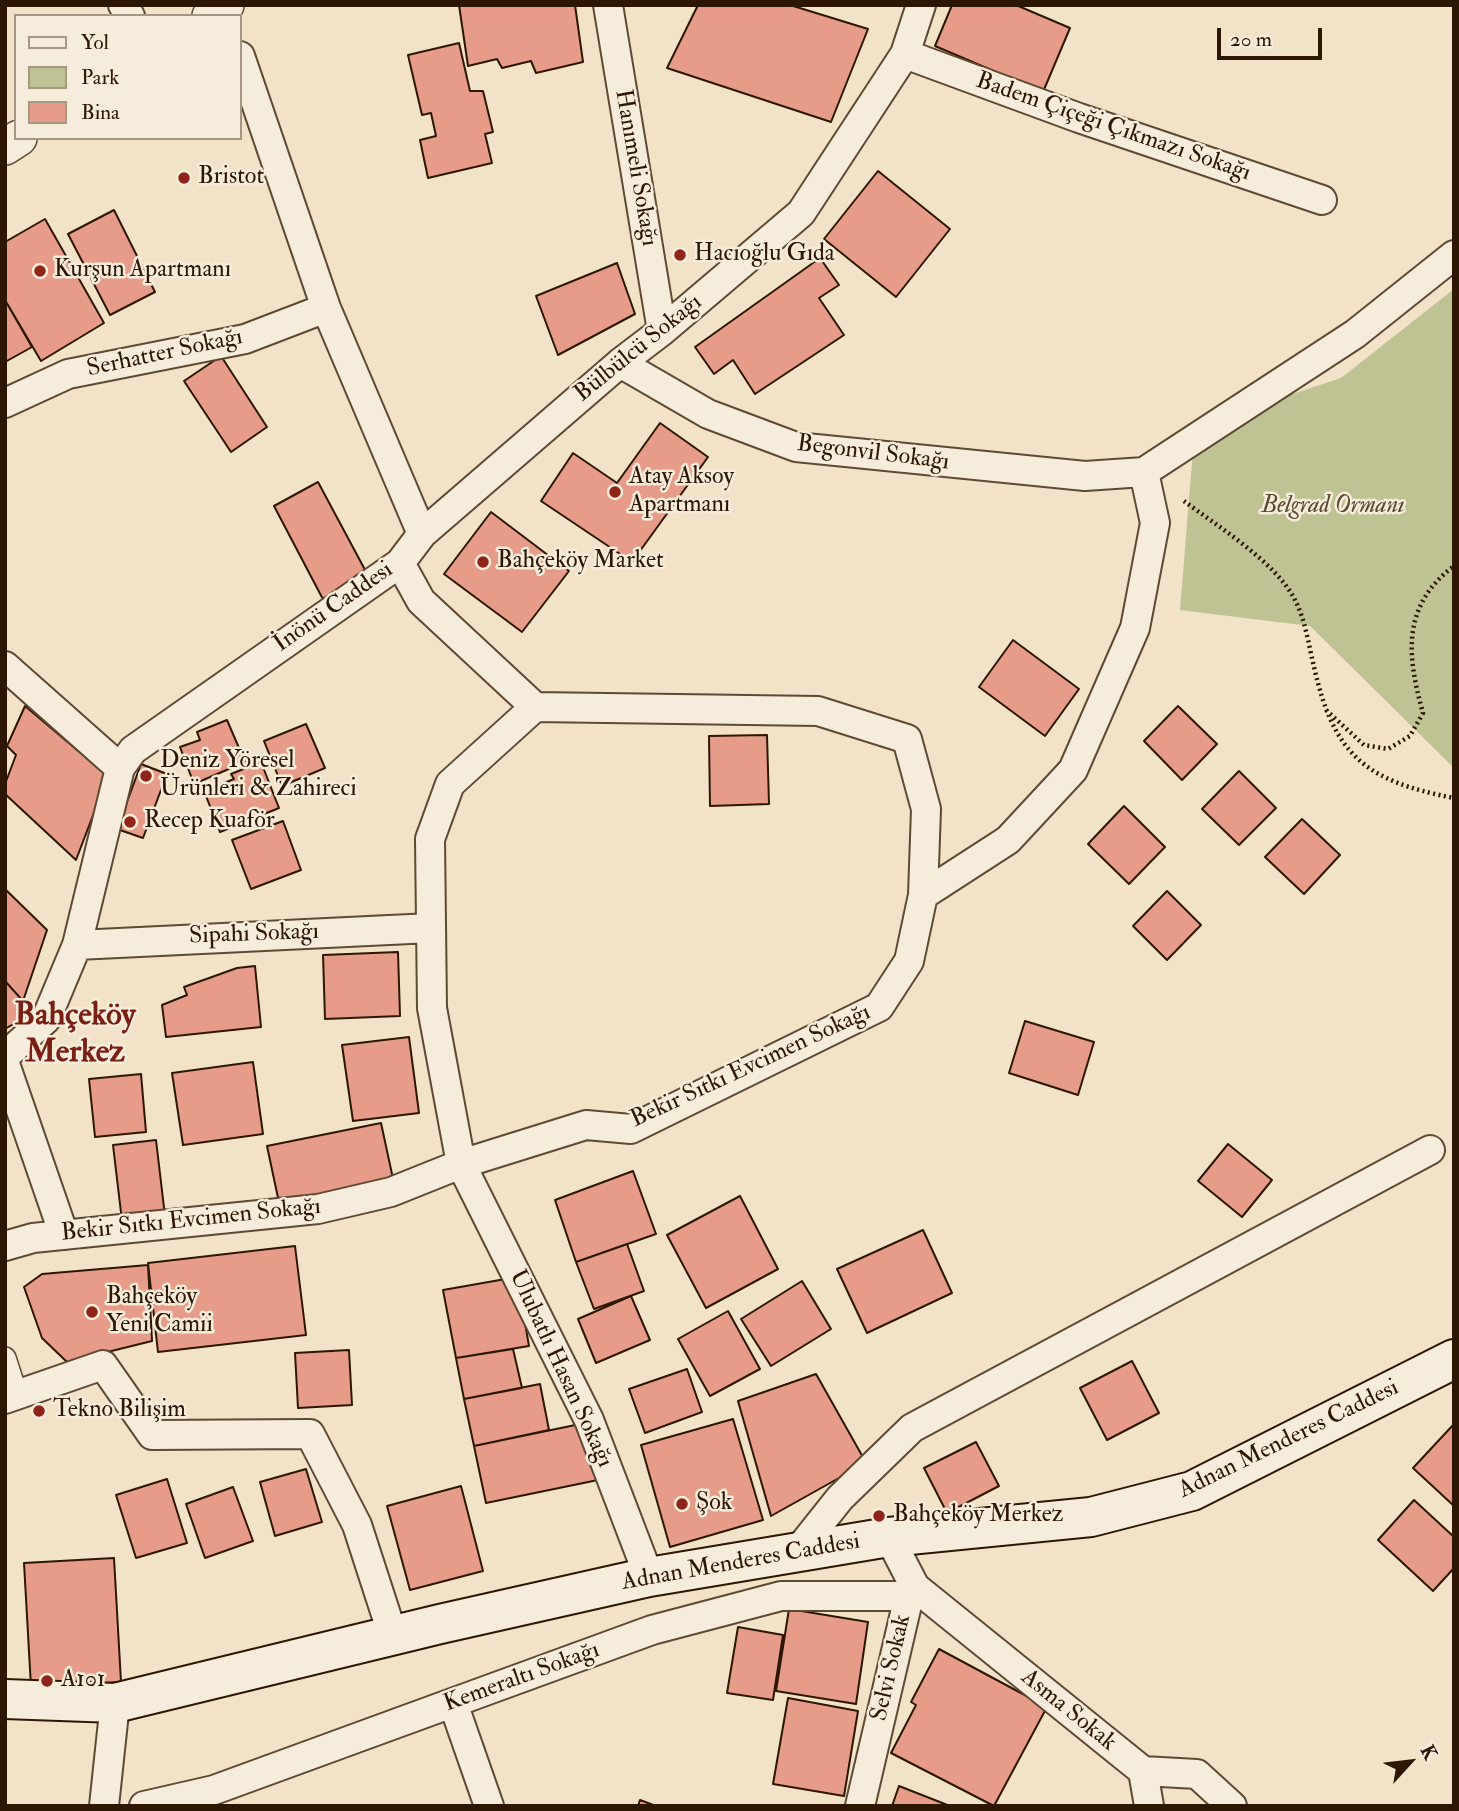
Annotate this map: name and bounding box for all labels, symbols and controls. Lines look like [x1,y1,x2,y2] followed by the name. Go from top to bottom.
[14,14,242,140] legend
[1221,14,1326,58] scale bar
[1230,26,1272,53] text: 20 m
[81,29,109,56] text: Yol
[81,64,119,91] text: Park
[972,67,1254,189] street label: Badem Çiçeği Çıkmazı Sokağı
[607,87,663,249] street label: Hanımeli Sokağı
[81,99,120,126] text: Bina
[198,164,264,192] place label: Bristot
[176,170,192,186] marker: Bristot
[694,241,835,269] place label: Hacıoğlu Gıda
[672,247,688,263] marker: Hacıoğlu Gıda
[54,257,231,285] place label: Kurşun Apartmanı
[32,263,48,279] marker: Kurşun Apartmanı
[569,289,709,409] street label: Bülbülcü Sokağı
[85,323,245,385] street label: Serhatter Sokağı
[795,430,951,478] street label: Begonvil Sokağı
[629,464,734,520] place label: Atay Aksoy Apartmanı
[607,484,623,500] marker: Atay Aksoy Apartmanı
[1261,493,1405,521] park label: Belgrad Ormanı
[497,548,664,576] place label: Bahçeköy Market
[475,554,491,570] marker: Bahçeköy Market
[269,556,399,660] street label: İnönü Caddesi
[160,748,357,804] place label: Deniz Yöresel Ürünleri & Zahireci
[138,768,154,784] marker: Deniz Yöresel Ürünleri & Zahireci
[144,808,275,836] place label: Recep Kuaför
[122,814,138,830] marker: Recep Kuaför
[189,918,319,952] street label: Sipahi Sokağı
[14,998,136,1073] district label: Bahçeköy Merkez
[627,999,875,1135] street label: Bekir Sıtkı Evcimen Sokağı
[60,1193,322,1249] street label: Bekir Sıtkı Evcimen Sokağı
[502,1266,618,1472] street label: Ulubatlı Hasan Sokağı
[106,1284,213,1340] place label: Bahçeköy Yeni Camii
[84,1304,100,1320] marker: Bahçeköy Yeni Camii
[1174,1374,1404,1506] street label: Adnan Menderes Caddesi
[53,1397,186,1425] place label: Tekno Bilişim
[31,1403,47,1419] marker: Tekno Bilişim
[696,1490,732,1518] place label: Şok
[674,1496,690,1512] marker: Şok
[893,1502,1063,1530] place label: Bahçeköy Merkez
[871,1508,887,1524] marker: Bahçeköy Merkez
[620,1528,862,1598] street label: Adnan Menderes Caddesi
[866,1612,918,1724] street label: Selvi Sokak
[440,1637,604,1719] street label: Kemeraltı Sokağı
[1014,1664,1122,1758] street label: Asma Sokak
[61,1667,105,1695] place label: A101
[39,1673,55,1689] marker: A101
[1375,1727,1445,1797] north arrow
[1415,1741,1442,1764] text: K

